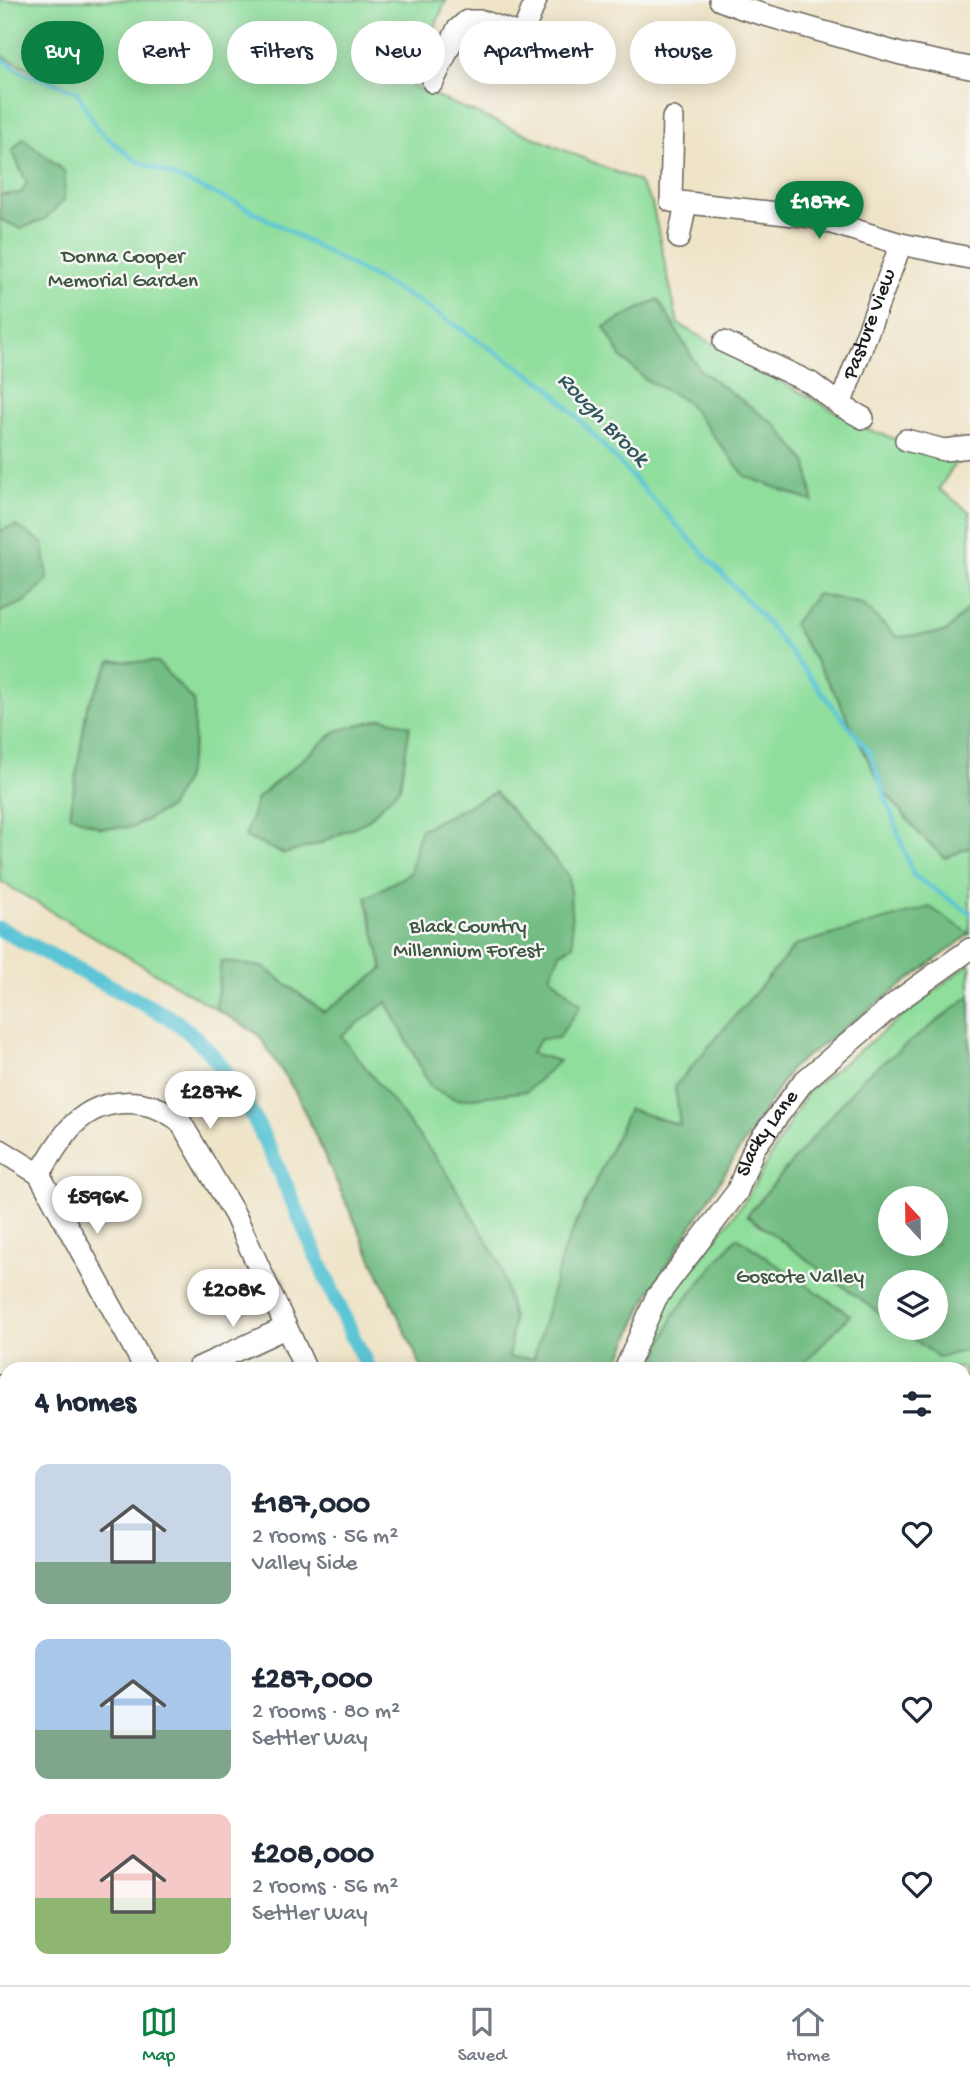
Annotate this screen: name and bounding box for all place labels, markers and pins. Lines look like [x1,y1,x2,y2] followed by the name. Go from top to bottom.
[770,182,868,241] pin: £187K
[161,1072,259,1131] pin: £287K
[48,1176,146,1236] pin: £596K
[184,1270,282,1329] pin: £208K

